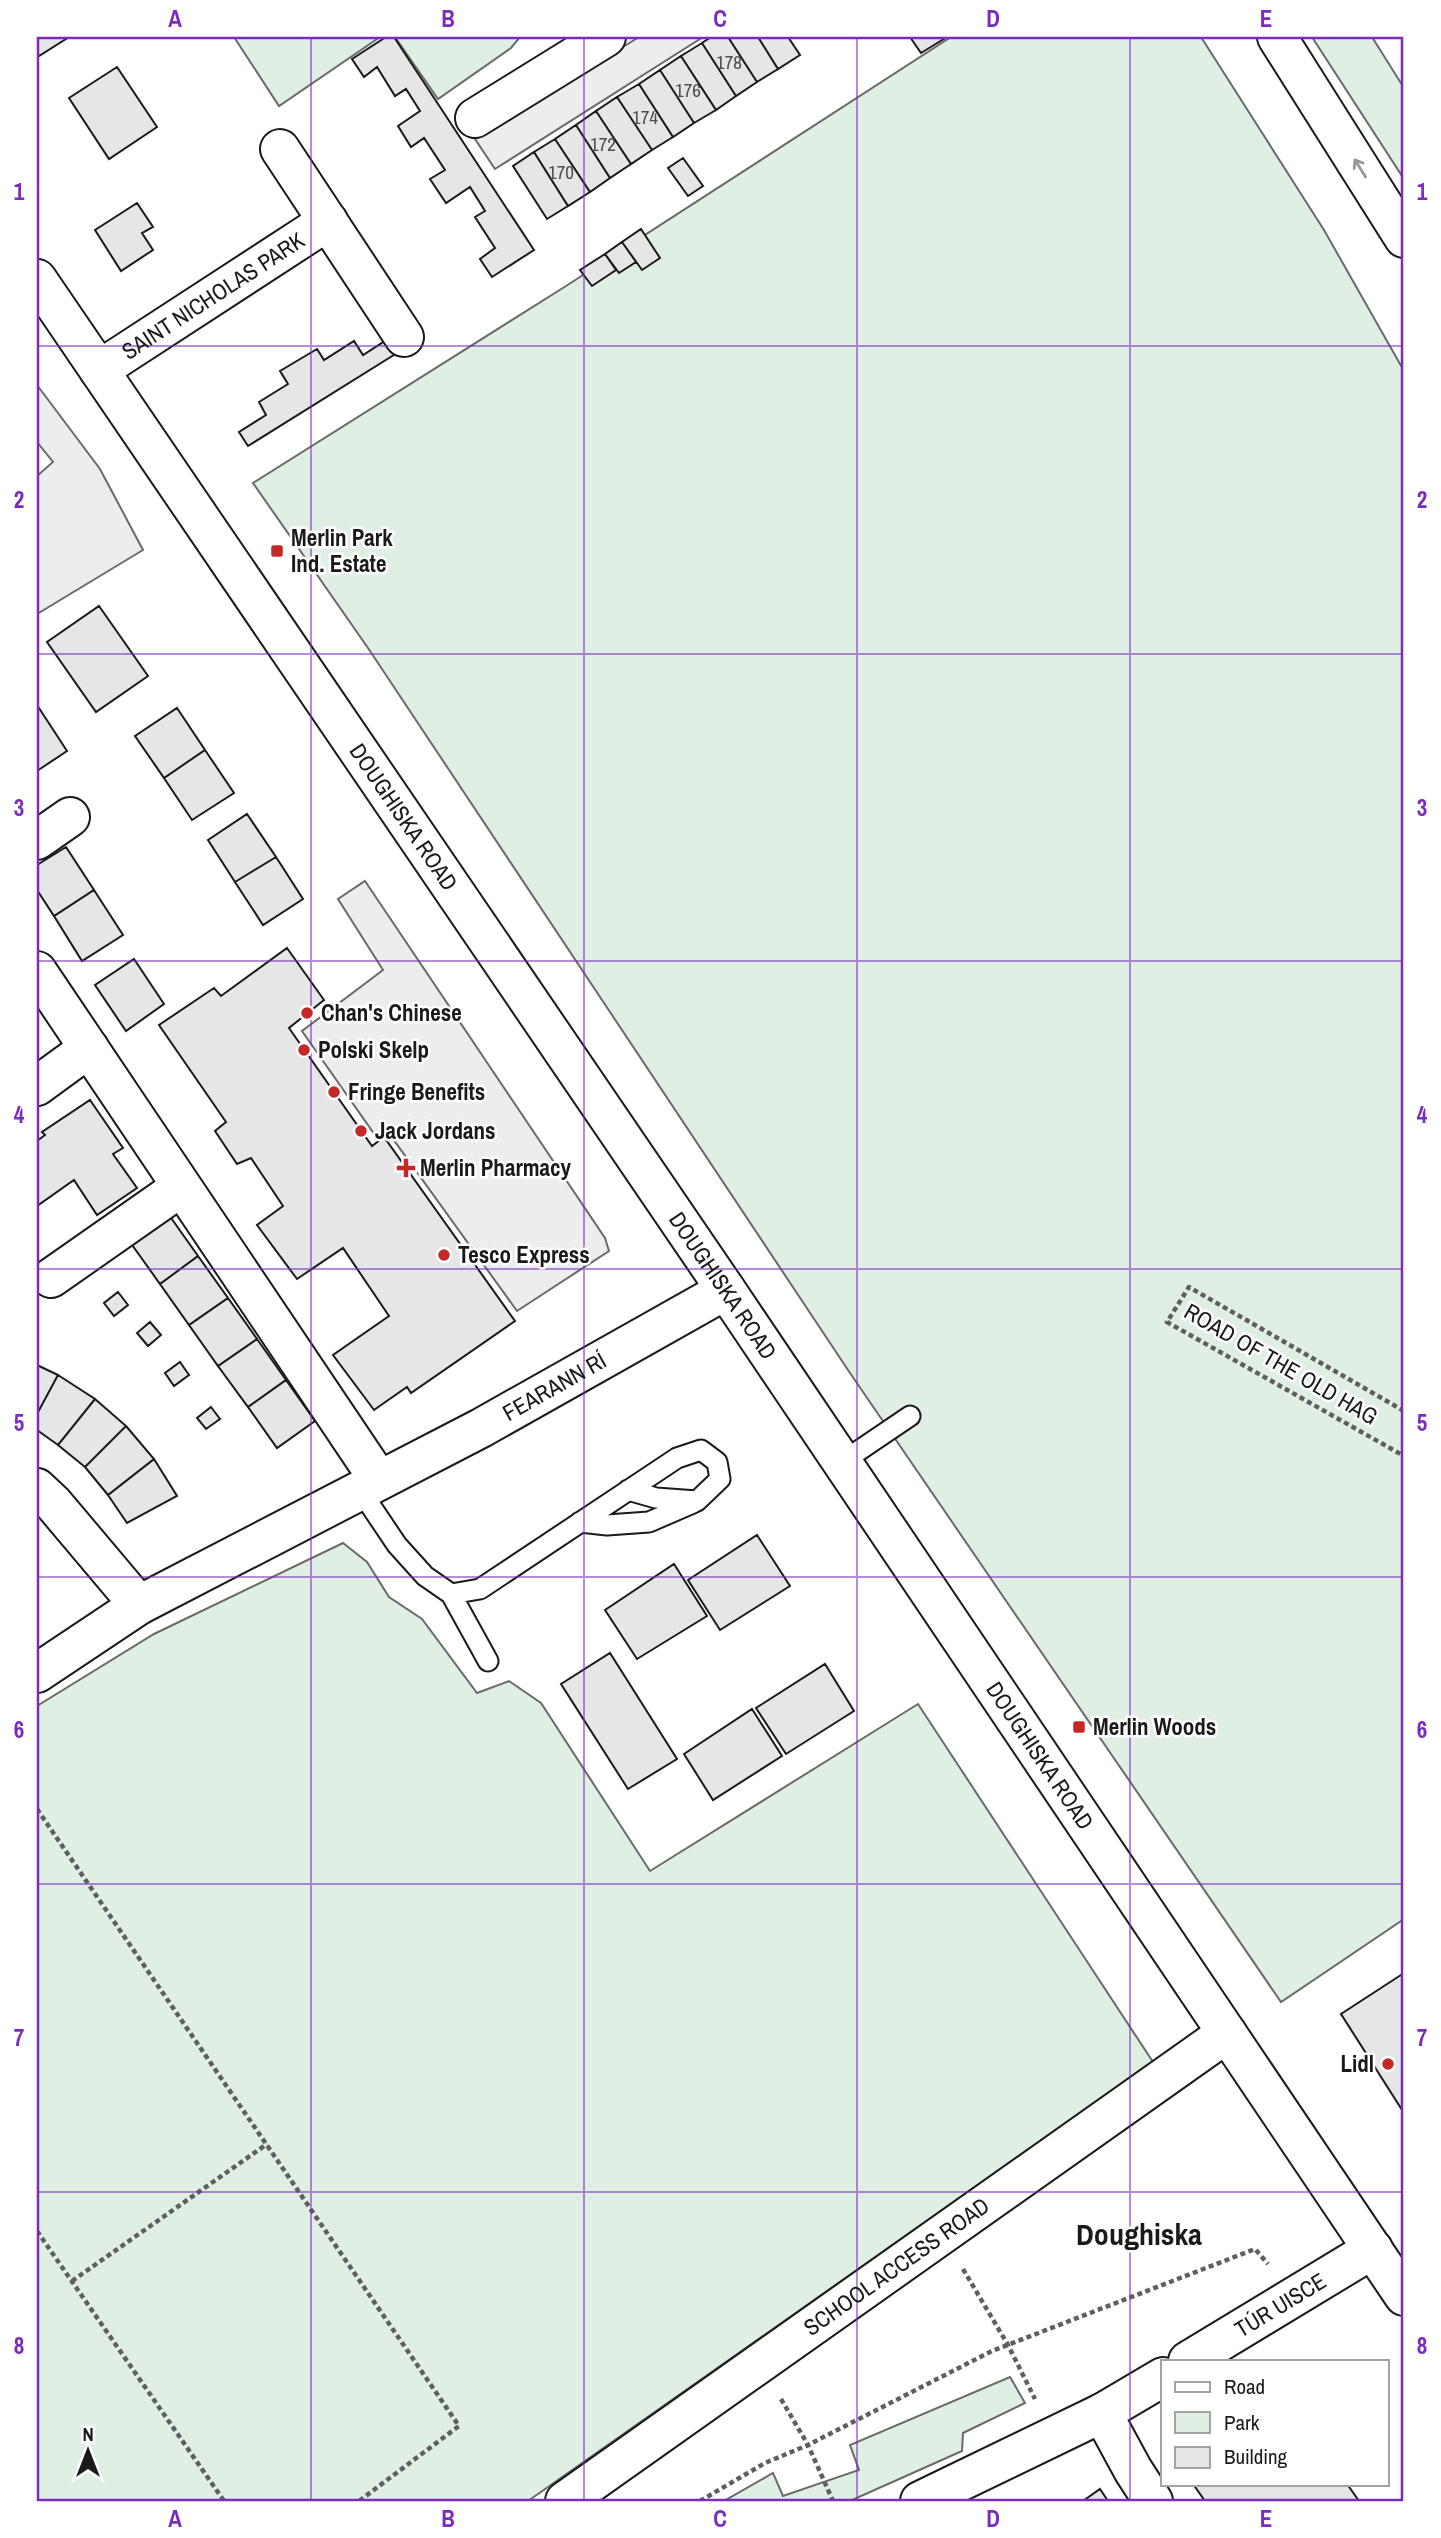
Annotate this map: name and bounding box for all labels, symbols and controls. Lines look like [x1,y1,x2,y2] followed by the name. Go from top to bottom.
[168,3,182,34] text: A
[441,3,455,34] text: B
[713,3,727,34] text: C
[986,3,1000,34] text: D
[1260,3,1272,34] text: E
[716,49,742,75] house number: 178
[675,77,701,103] house number: 176
[632,104,658,130] house number: 174
[590,131,616,157] house number: 172
[548,159,574,185] house number: 170
[1353,159,1367,179] one-way arrow
[14,176,25,207] text: 1
[1417,176,1428,207] text: 1
[115,224,310,366] street label: SAINT NICHOLAS PARK
[14,484,24,515] text: 2
[1417,484,1427,515] text: 2
[291,522,393,579] place label: Merlin Park Ind. Estate
[269,543,285,559] marker: Merlin Park Ind. Estate
[343,737,465,896] street label: DOUGHISKA ROAD
[14,792,24,823] text: 3
[1417,792,1427,823] text: 3
[321,997,462,1028] place label: Chan's Chinese
[299,1005,315,1021] marker: Chan's Chinese
[318,1034,429,1065] place label: Polski Skelp
[296,1042,312,1058] marker: Polski Skelp
[348,1076,485,1107] place label: Fringe Benefits
[326,1084,342,1100] marker: Fringe Benefits
[14,1099,25,1130] text: 4
[1417,1099,1428,1130] text: 4
[375,1115,496,1146] place label: Jack Jordans
[353,1123,369,1139] marker: Jack Jordans
[420,1152,571,1183] place label: Merlin Pharmacy
[398,1160,414,1176] marker: Merlin Pharmacy
[662,1205,784,1365] street label: DOUGHISKA ROAD
[458,1239,590,1270] place label: Tesco Express
[436,1247,452,1263] marker: Tesco Express
[1179,1295,1384,1432] street label: ROAD OF THE OLD HAG
[497,1344,612,1428] street label: FEARANN RÍ
[14,1407,24,1438] text: 5
[1417,1407,1427,1438] text: 5
[979,1675,1101,1835] street label: DOUGHISKA ROAD
[1093,1711,1216,1742] place label: Merlin Woods
[14,1714,24,1745] text: 6
[1417,1714,1427,1745] text: 6
[1071,1719,1087,1735] marker: Merlin Woods
[14,2022,24,2053] text: 7
[1417,2022,1427,2053] text: 7
[1340,2048,1374,2079] place label: Lidl
[1380,2056,1396,2072] marker: Lidl
[797,2190,995,2343] street label: SCHOOL ACCESS ROAD
[1076,2214,1202,2254] district label: Doughiska
[1229,2265,1332,2344] street label: TÚR UISCE
[14,2330,24,2361] text: 8
[1417,2330,1427,2361] text: 8
[1161,2360,1388,2486] legend
[1224,2372,1265,2401] text: Road
[1224,2408,1260,2437] text: Park
[52,2416,122,2486] north arrow
[82,2421,94,2447] text: N
[1224,2442,1288,2471] text: Building
[168,2503,182,2534] text: A
[441,2503,455,2534] text: B
[713,2503,727,2534] text: C
[986,2503,1000,2534] text: D
[1260,2503,1272,2534] text: E

